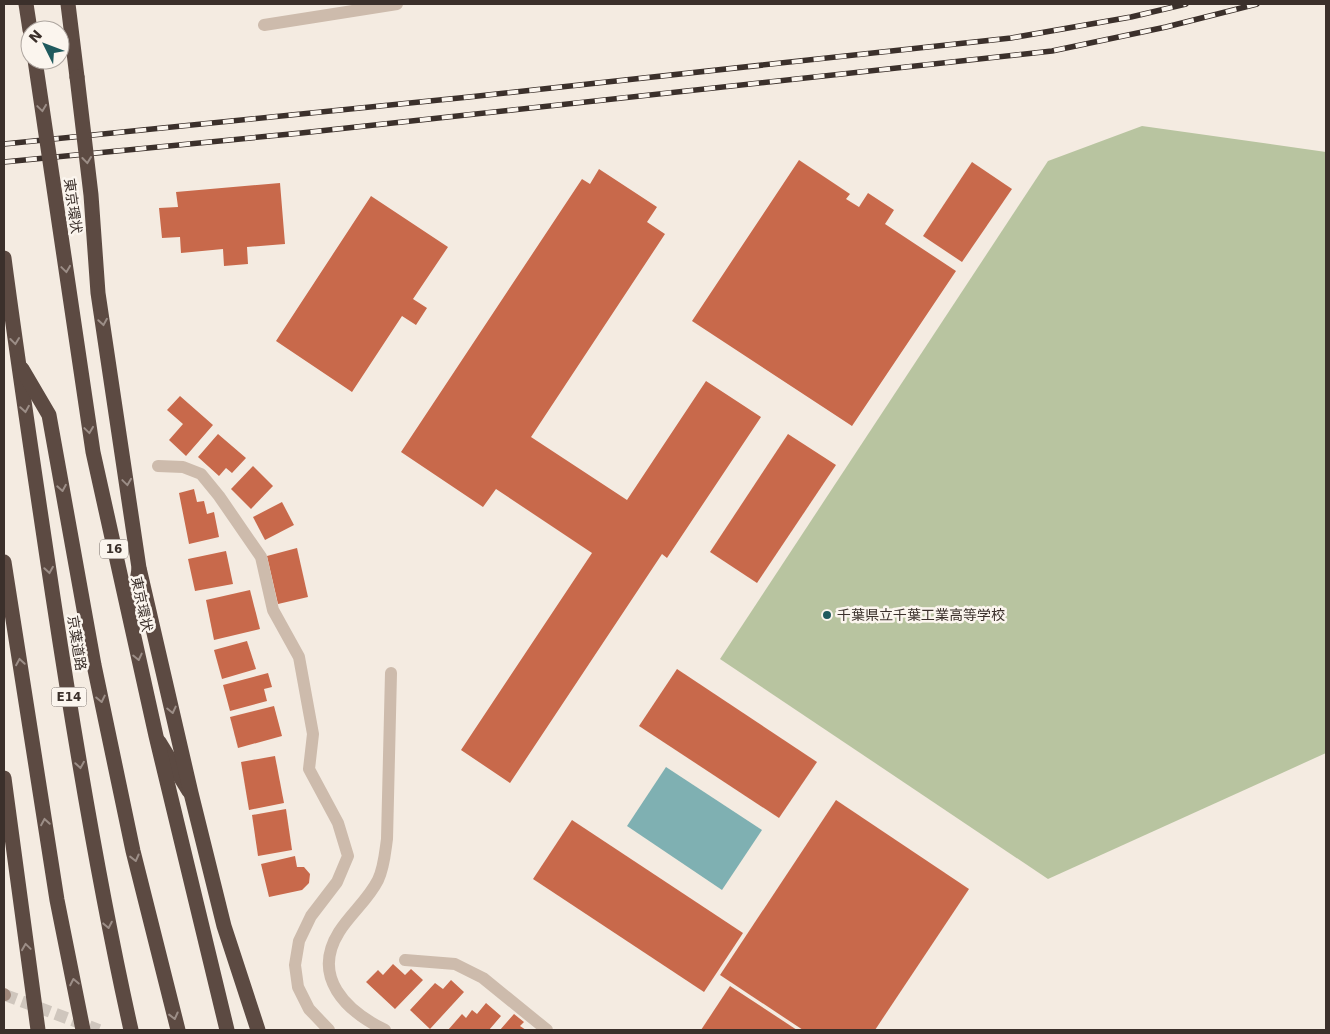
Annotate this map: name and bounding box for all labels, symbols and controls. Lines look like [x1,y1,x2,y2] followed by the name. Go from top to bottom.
[20,20,70,70] north arrow
[25,27,45,46] text: N
[36,105,47,113] one-way arrow
[81,156,92,164] one-way arrow
[61,177,85,235] street label: 東京環状
[60,265,70,273] one-way arrow
[97,317,107,326] one-way arrow
[9,337,19,345] one-way arrow
[19,405,29,414] one-way arrow
[84,425,94,434] one-way arrow
[121,479,132,487] one-way arrow
[56,483,66,492] one-way arrow
[100,540,128,558] road number: 16
[43,566,54,574] one-way arrow
[128,575,156,633] street label: 東京環状
[837,607,1005,623] place label: 千葉県立千葉工業高等学校
[821,609,833,621] marker: 千葉県立千葉工業高等学校
[65,614,89,672] street label: 京葉道路
[132,653,143,662] one-way arrow
[15,658,25,666] one-way arrow
[52,688,86,706] road number: E14
[95,695,106,704] one-way arrow
[166,706,177,715] one-way arrow
[74,761,84,769] one-way arrow
[41,818,51,827] one-way arrow
[129,854,140,863] one-way arrow
[103,921,113,929] one-way arrow
[22,943,32,952] one-way arrow
[69,978,79,987] one-way arrow
[168,1011,179,1020] one-way arrow

